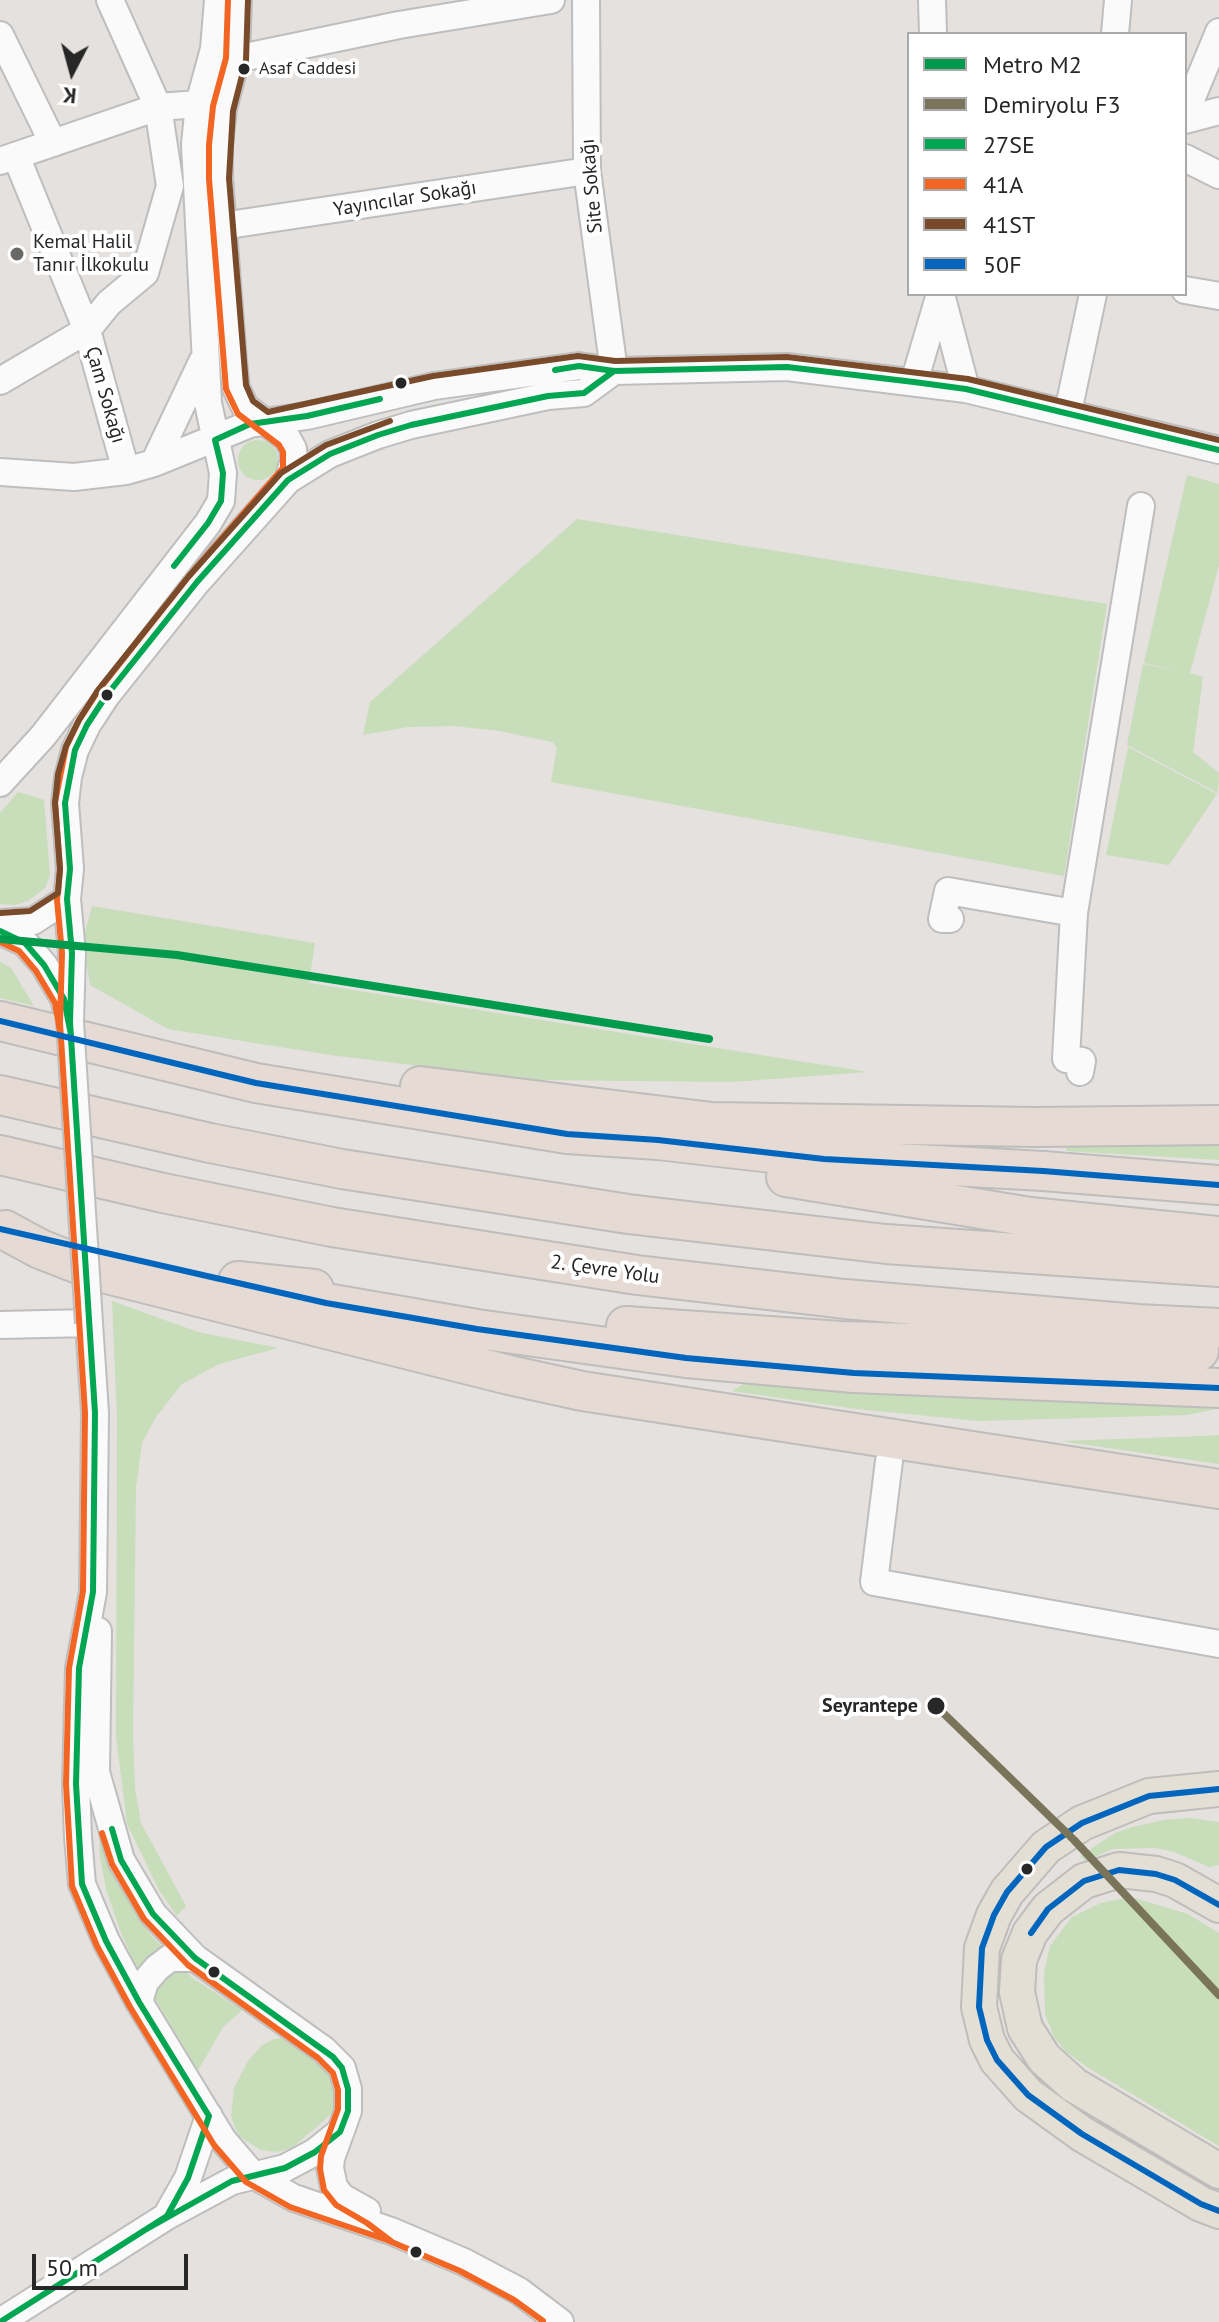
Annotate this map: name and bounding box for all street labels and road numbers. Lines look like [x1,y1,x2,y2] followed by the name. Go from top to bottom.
[576,138,608,234] street label: Site Sokağı
[332,176,478,222] street label: Yayıncılar Sokağı
[80,344,130,446] street label: Çam Sokağı
[549,1250,661,1290] street label: 2. Çevre Yolu

